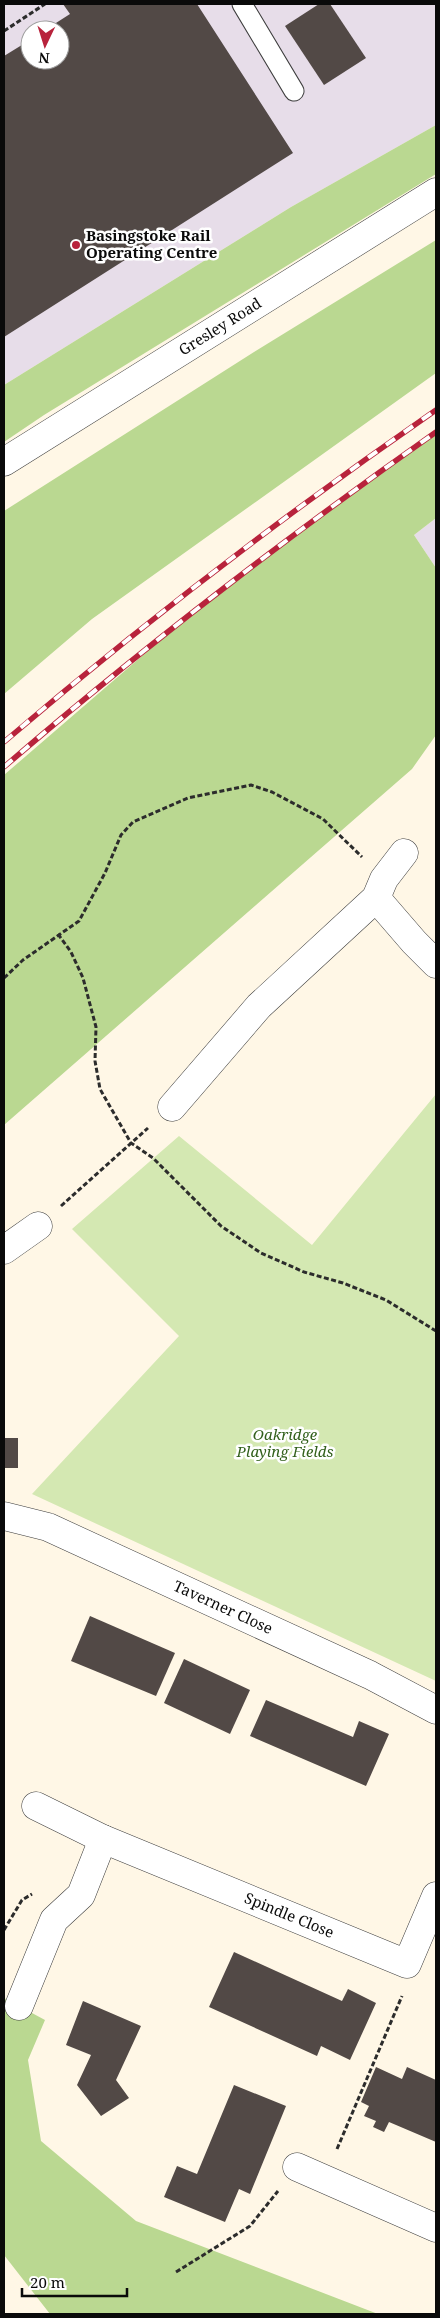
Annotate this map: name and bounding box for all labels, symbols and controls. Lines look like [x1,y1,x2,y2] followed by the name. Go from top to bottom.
[20,20,70,70] north arrow
[38,49,50,68] text: N
[86,225,217,262] place label: Basingstoke Rail Operating Centre
[70,239,82,251] marker: Basingstoke Rail Operating Centre
[175,293,265,359] street label: Gresley Road
[236,1424,334,1461] park label: Oakridge Playing Fields
[171,1575,276,1638] street label: Taverner Close
[242,1887,337,1942] street label: Spindle Close
[22,2266,128,2298] scale bar
[30,2272,65,2292] text: 20 m

